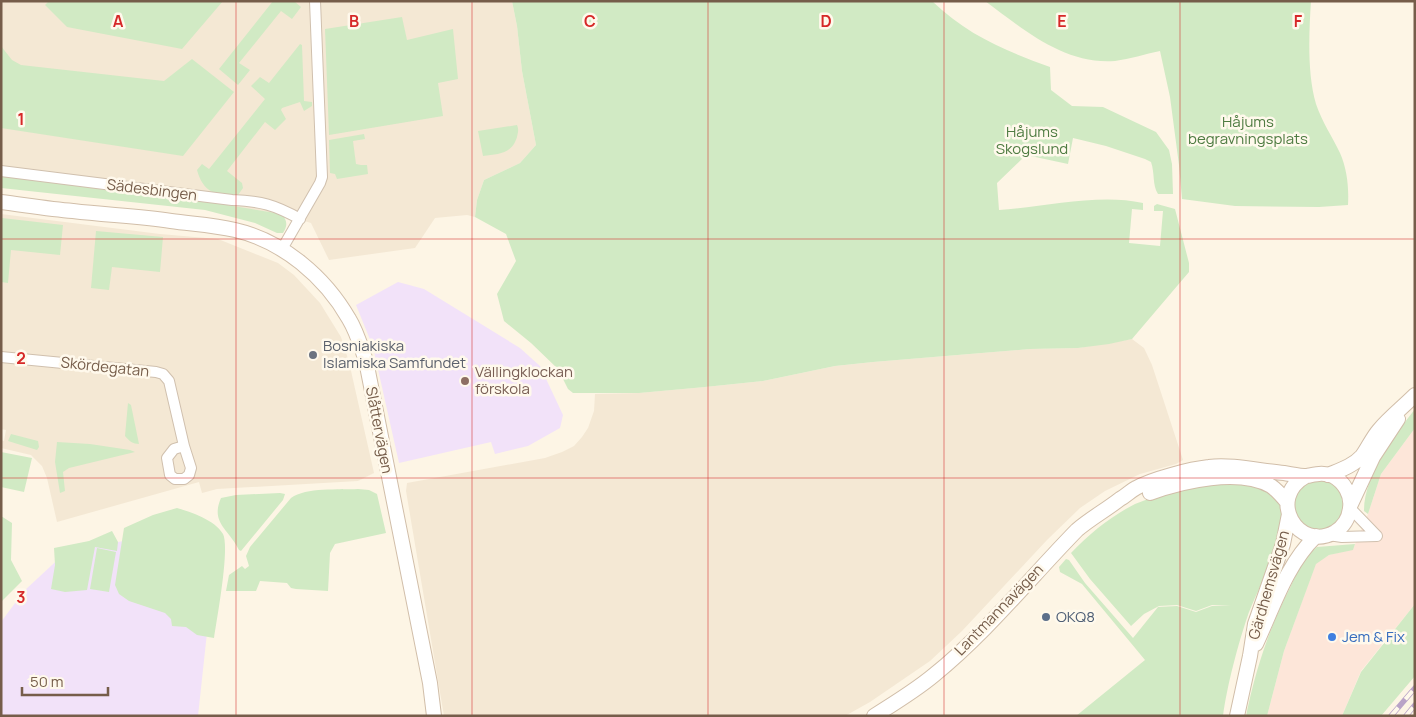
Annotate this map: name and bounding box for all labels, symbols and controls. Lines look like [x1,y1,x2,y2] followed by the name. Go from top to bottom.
[113,10,124,32] text: A
[349,10,359,32] text: B
[584,10,596,32] text: C
[820,10,832,32] text: D
[1057,10,1067,32] text: E
[1294,10,1303,32] text: F
[17,108,25,130] text: 1
[1188,111,1308,149] park label: Håjums begravningsplats
[996,121,1068,159] park label: Håjums Skogslund
[106,174,198,205] street label: Sädesbingen
[323,335,466,373] place label: Bosniakiska Islamiska Samfundet
[16,347,26,369] text: 2
[307,349,319,361] marker: Bosniakiska Islamiska Samfundet
[60,351,150,382] street label: Skördegatan
[475,361,573,399] place label: Vällingklockan förskola
[459,375,471,387] marker: Vällingklockan förskola
[361,385,398,475] street label: Slåttervägen
[1243,528,1294,642] street label: Gärdhemsvägen
[950,559,1048,660] street label: Lantmannavägen
[16,586,26,608] text: 3
[1056,606,1095,627] place label: OKQ8
[1040,611,1052,623] marker: OKQ8
[1342,626,1405,647] place label: Jem & Fix
[1326,631,1338,643] marker: Jem & Fix
[22,664,109,696] scale bar
[30,671,64,692] text: 50 m

